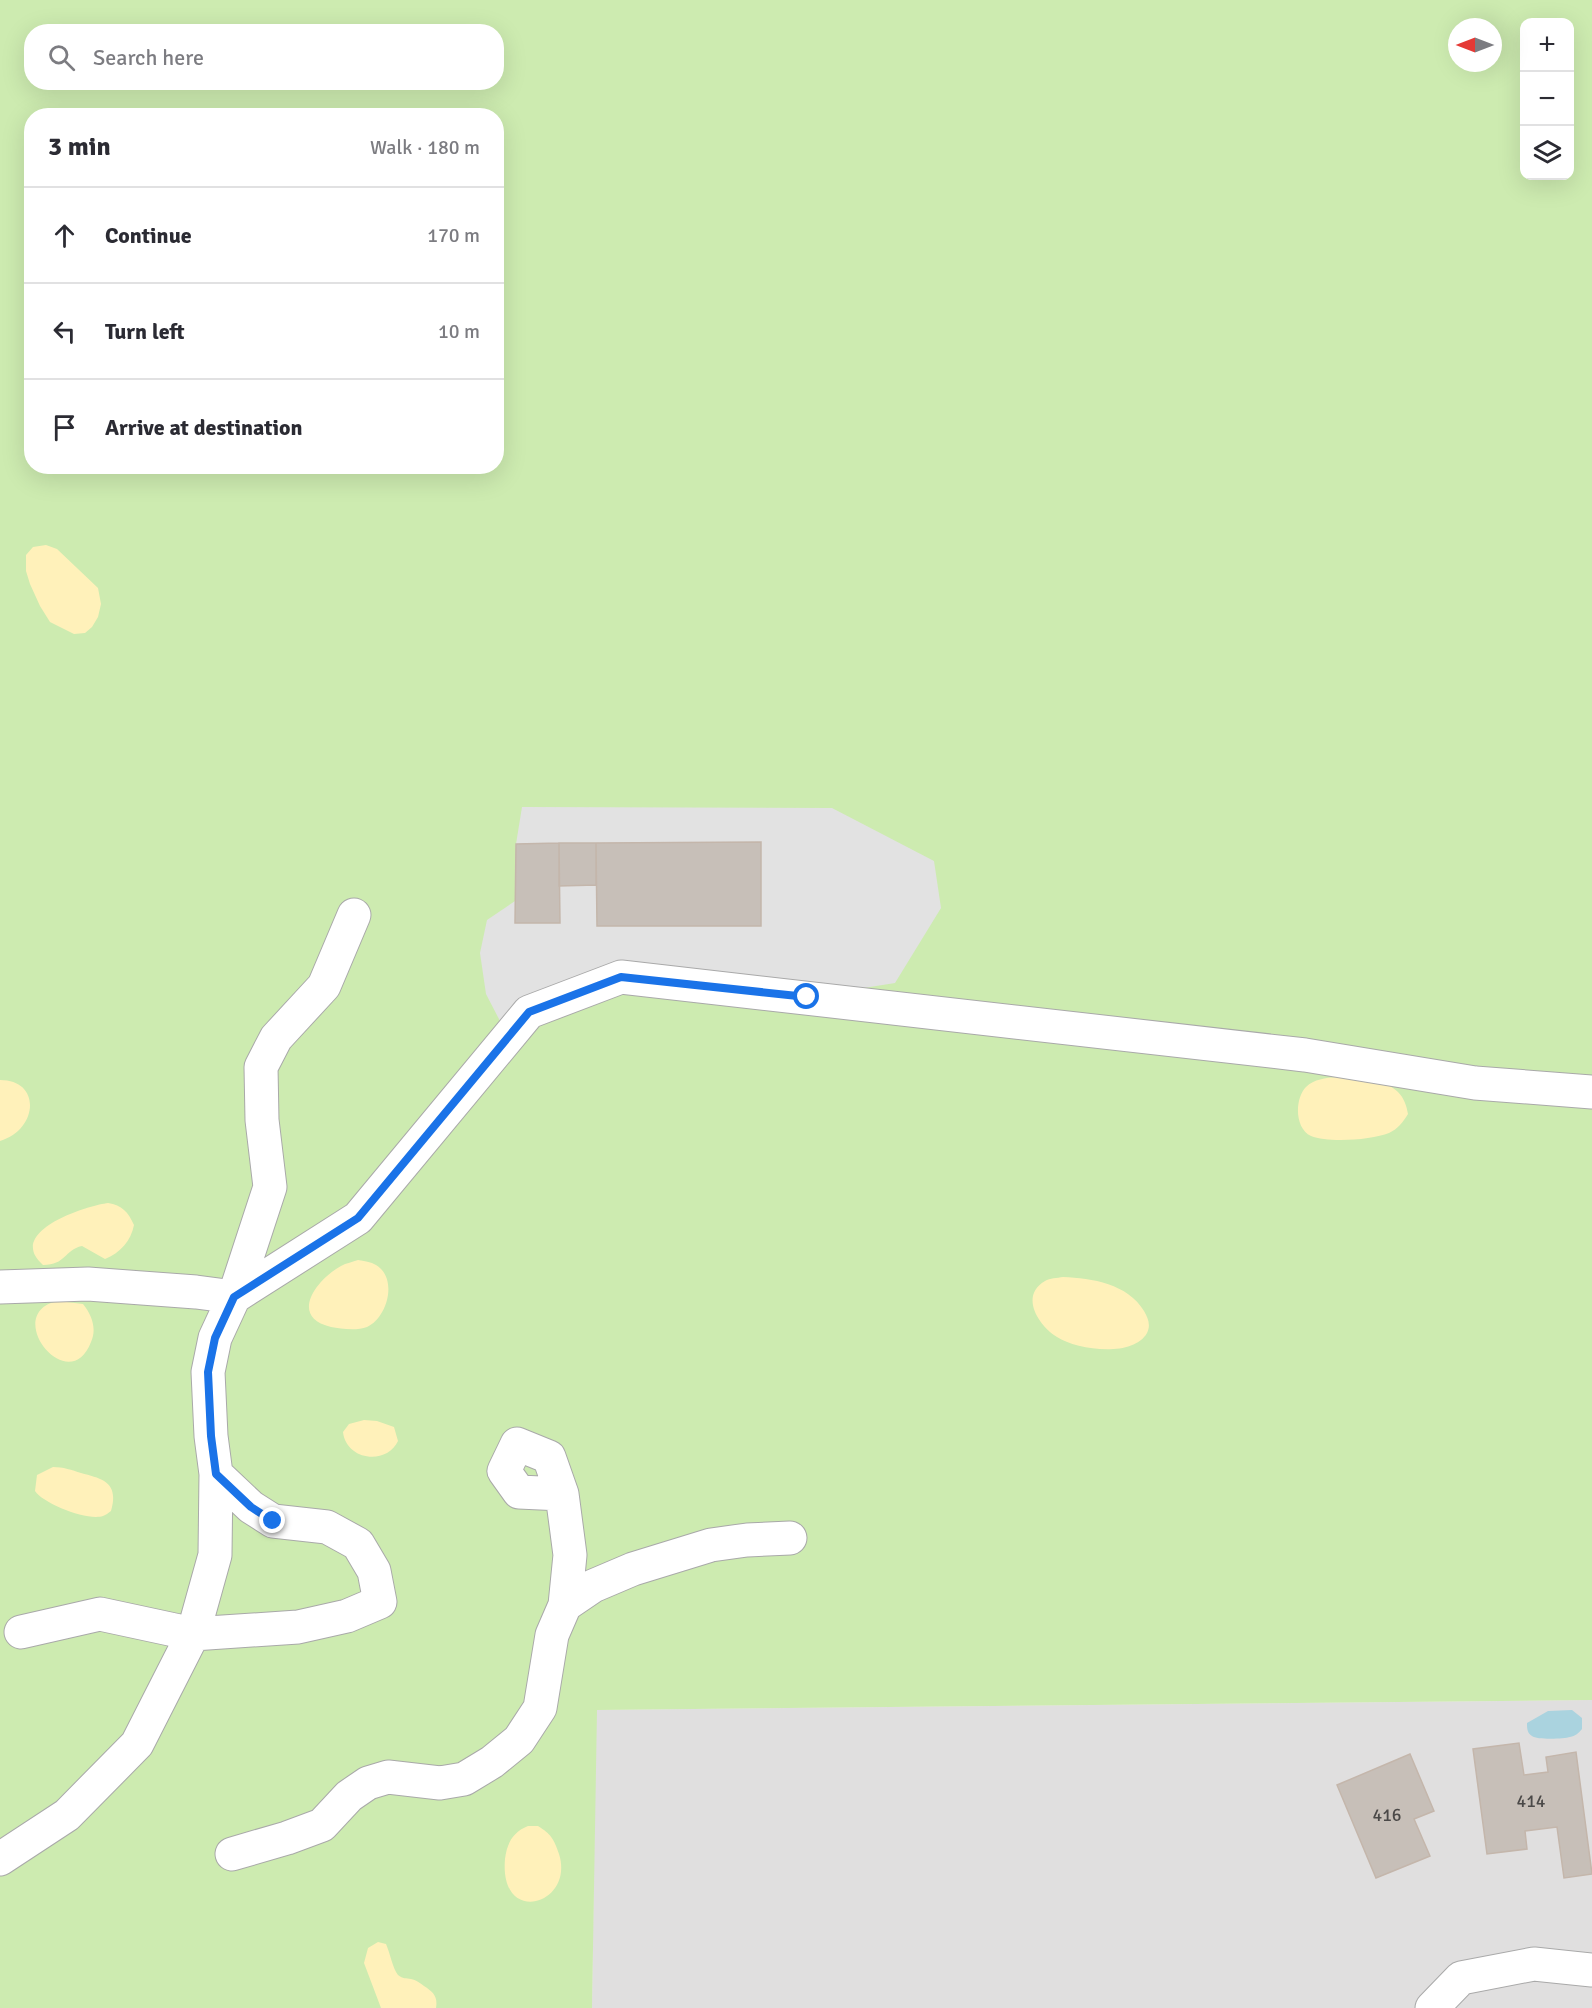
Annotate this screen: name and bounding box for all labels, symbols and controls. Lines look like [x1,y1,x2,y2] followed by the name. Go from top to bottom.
[1448,18,1502,72] north arrow
[1520,18,1574,180] map controls
[1520,18,1574,72] button: +
[24,24,504,90] search box
[45,41,78,74] icon: search
[93,44,204,71] text: Search here
[1520,72,1574,126] button: −
[1520,126,1574,180] button: layers
[48,131,111,163] text: 3 min
[370,135,480,160] text: Walk · 180 m
[48,219,81,252] icon: ahead
[105,222,192,249] text: Continue
[427,223,480,248] text: 170 m
[48,315,81,348] icon: left
[105,318,185,345] text: Turn left
[438,319,480,344] text: 10 m
[48,411,81,444] icon: arrive
[105,414,302,441] text: Arrive at destination
[793,983,819,1009] route start
[259,1507,285,1533] route end
[1516,1790,1546,1812] house number: 414
[1372,1804,1402,1826] house number: 416

